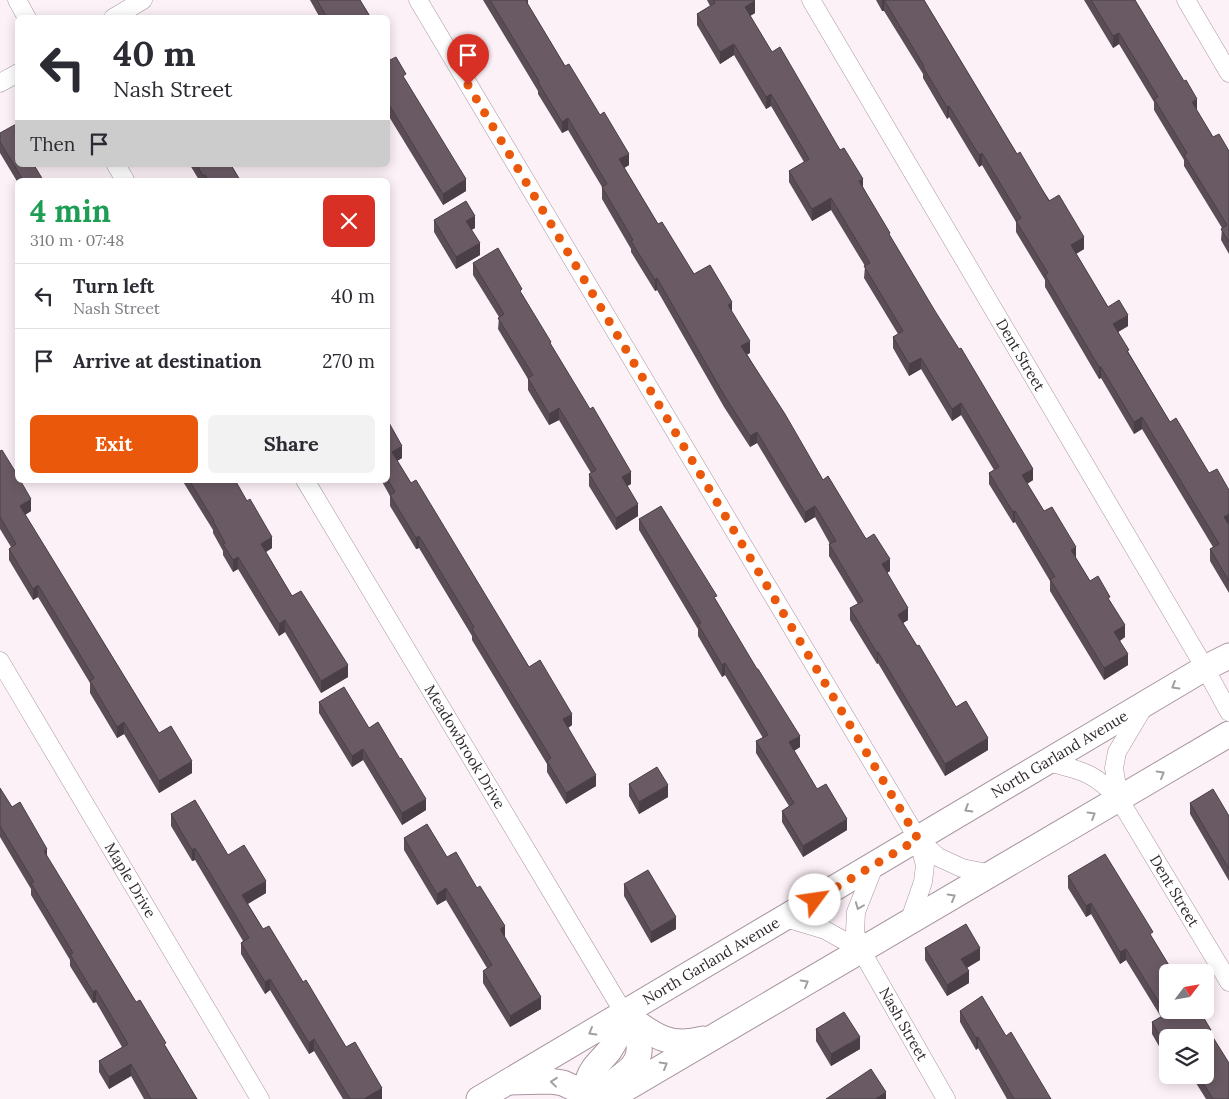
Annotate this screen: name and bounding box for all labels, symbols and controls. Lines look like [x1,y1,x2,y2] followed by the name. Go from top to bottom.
[113,31,196,76] text: 40 m
[447,34,489,85] pin
[30,35,95,100] icon: left
[454,41,482,69] icon: arrive
[113,75,233,103] text: Nash Street
[85,130,113,158] icon: arrive
[30,132,75,156] text: Then
[30,192,111,230] text: 4 min
[323,195,375,247] button: close
[30,230,124,250] text: 310 m · 07:48
[73,274,154,298] text: Turn left
[30,282,58,310] icon: left
[331,284,375,308] text: 40 m
[73,298,160,318] text: Nash Street
[992,315,1050,394] street label: Dent Street
[30,347,58,375] icon: arrive
[73,349,262,373] text: Arrive at destination
[322,349,375,373] text: 270 m
[30,415,198,473] button: Exit
[208,415,375,473] button: Share
[1172,680,1181,690] one-way arrow
[421,681,510,812] street label: Meadowbrook Drive
[987,706,1131,802] street label: North Garland Avenue
[1155,771,1164,781] one-way arrow
[964,803,973,813] one-way arrow
[1086,811,1095,821] one-way arrow
[101,839,160,921] street label: Maple Drive
[1146,851,1204,930] street label: Dent Street
[788,873,840,925] position arrow
[946,894,955,904] one-way arrow
[855,901,865,910] one-way arrow
[639,913,783,1009] street label: North Garland Avenue
[1159,964,1214,1019] north arrow
[1159,964,1214,1084] map controls
[799,979,808,989] one-way arrow
[875,984,932,1064] street label: Nash Street
[589,1025,598,1035] one-way arrow
[1159,1029,1214,1084] button: layers
[659,1061,668,1071] one-way arrow
[550,1077,558,1088] one-way arrow

